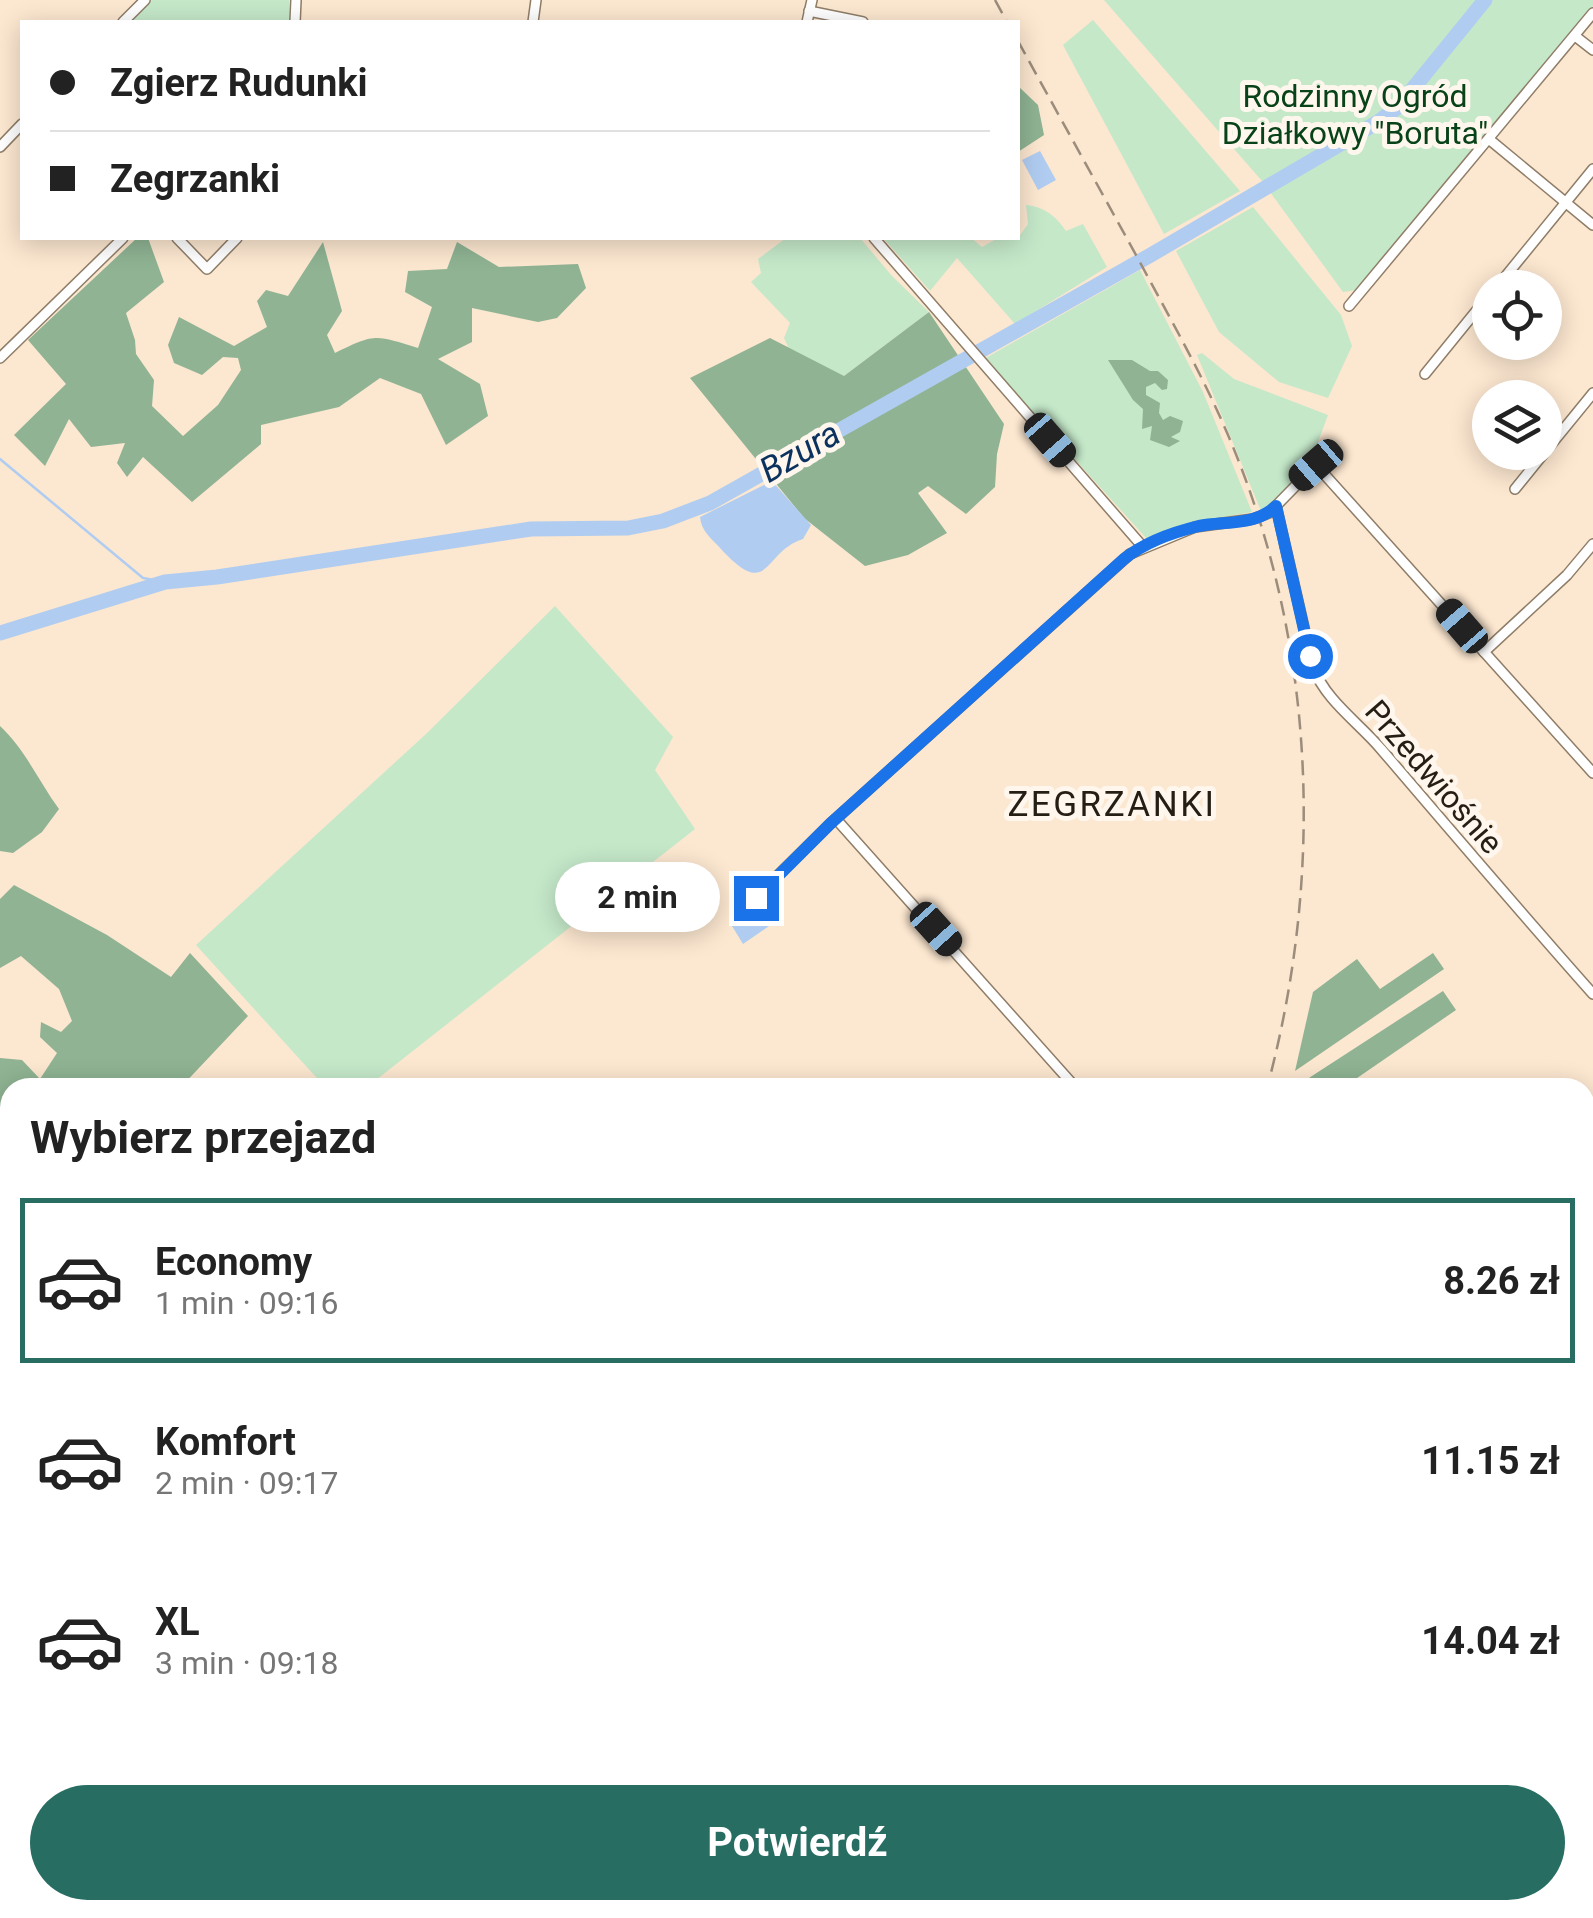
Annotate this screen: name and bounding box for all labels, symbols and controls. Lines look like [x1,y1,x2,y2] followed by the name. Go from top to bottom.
[110,61,368,105] text: Zgierz Rudunki
[1222,77,1488,152] park label: Rodzinny Ogród Działkowy "Boruta"
[110,157,280,201] text: Zegrzanki
[1472,270,1562,470] map controls
[1472,270,1562,360] button: locate
[1472,380,1562,470] button: layers
[1019,408,1081,472] car
[753,413,847,491] water label: Bzura
[1284,434,1348,496] car
[1431,594,1493,658] car
[1288,634,1333,679] route start
[1357,693,1511,861] street label: Przedwiośnie
[1007,784,1217,825] district label: ZEGRZANKI
[556,863,721,933] callout: 2 min
[734,876,779,921] route end
[597,878,678,916] text: 2 min
[905,897,967,961] car
[30,1111,376,1164] text: Wybierz przejazd
[35,1236,125,1326] icon: car
[155,1240,312,1284] text: Economy
[1443,1259,1560,1303] text: 8.26 zł
[155,1284,338,1322] text: 1 min · 09:16
[35,1416,125,1506] icon: car
[155,1420,296,1464] text: Komfort
[1421,1439,1560,1483] text: 11.15 zł
[155,1464,338,1502] text: 2 min · 09:17
[35,1596,125,1686] icon: car
[155,1600,200,1644] text: XL
[1421,1619,1560,1663] text: 14.04 zł
[155,1644,338,1682] text: 3 min · 09:18
[30,1785,1565,1900] button: Potwierdź

